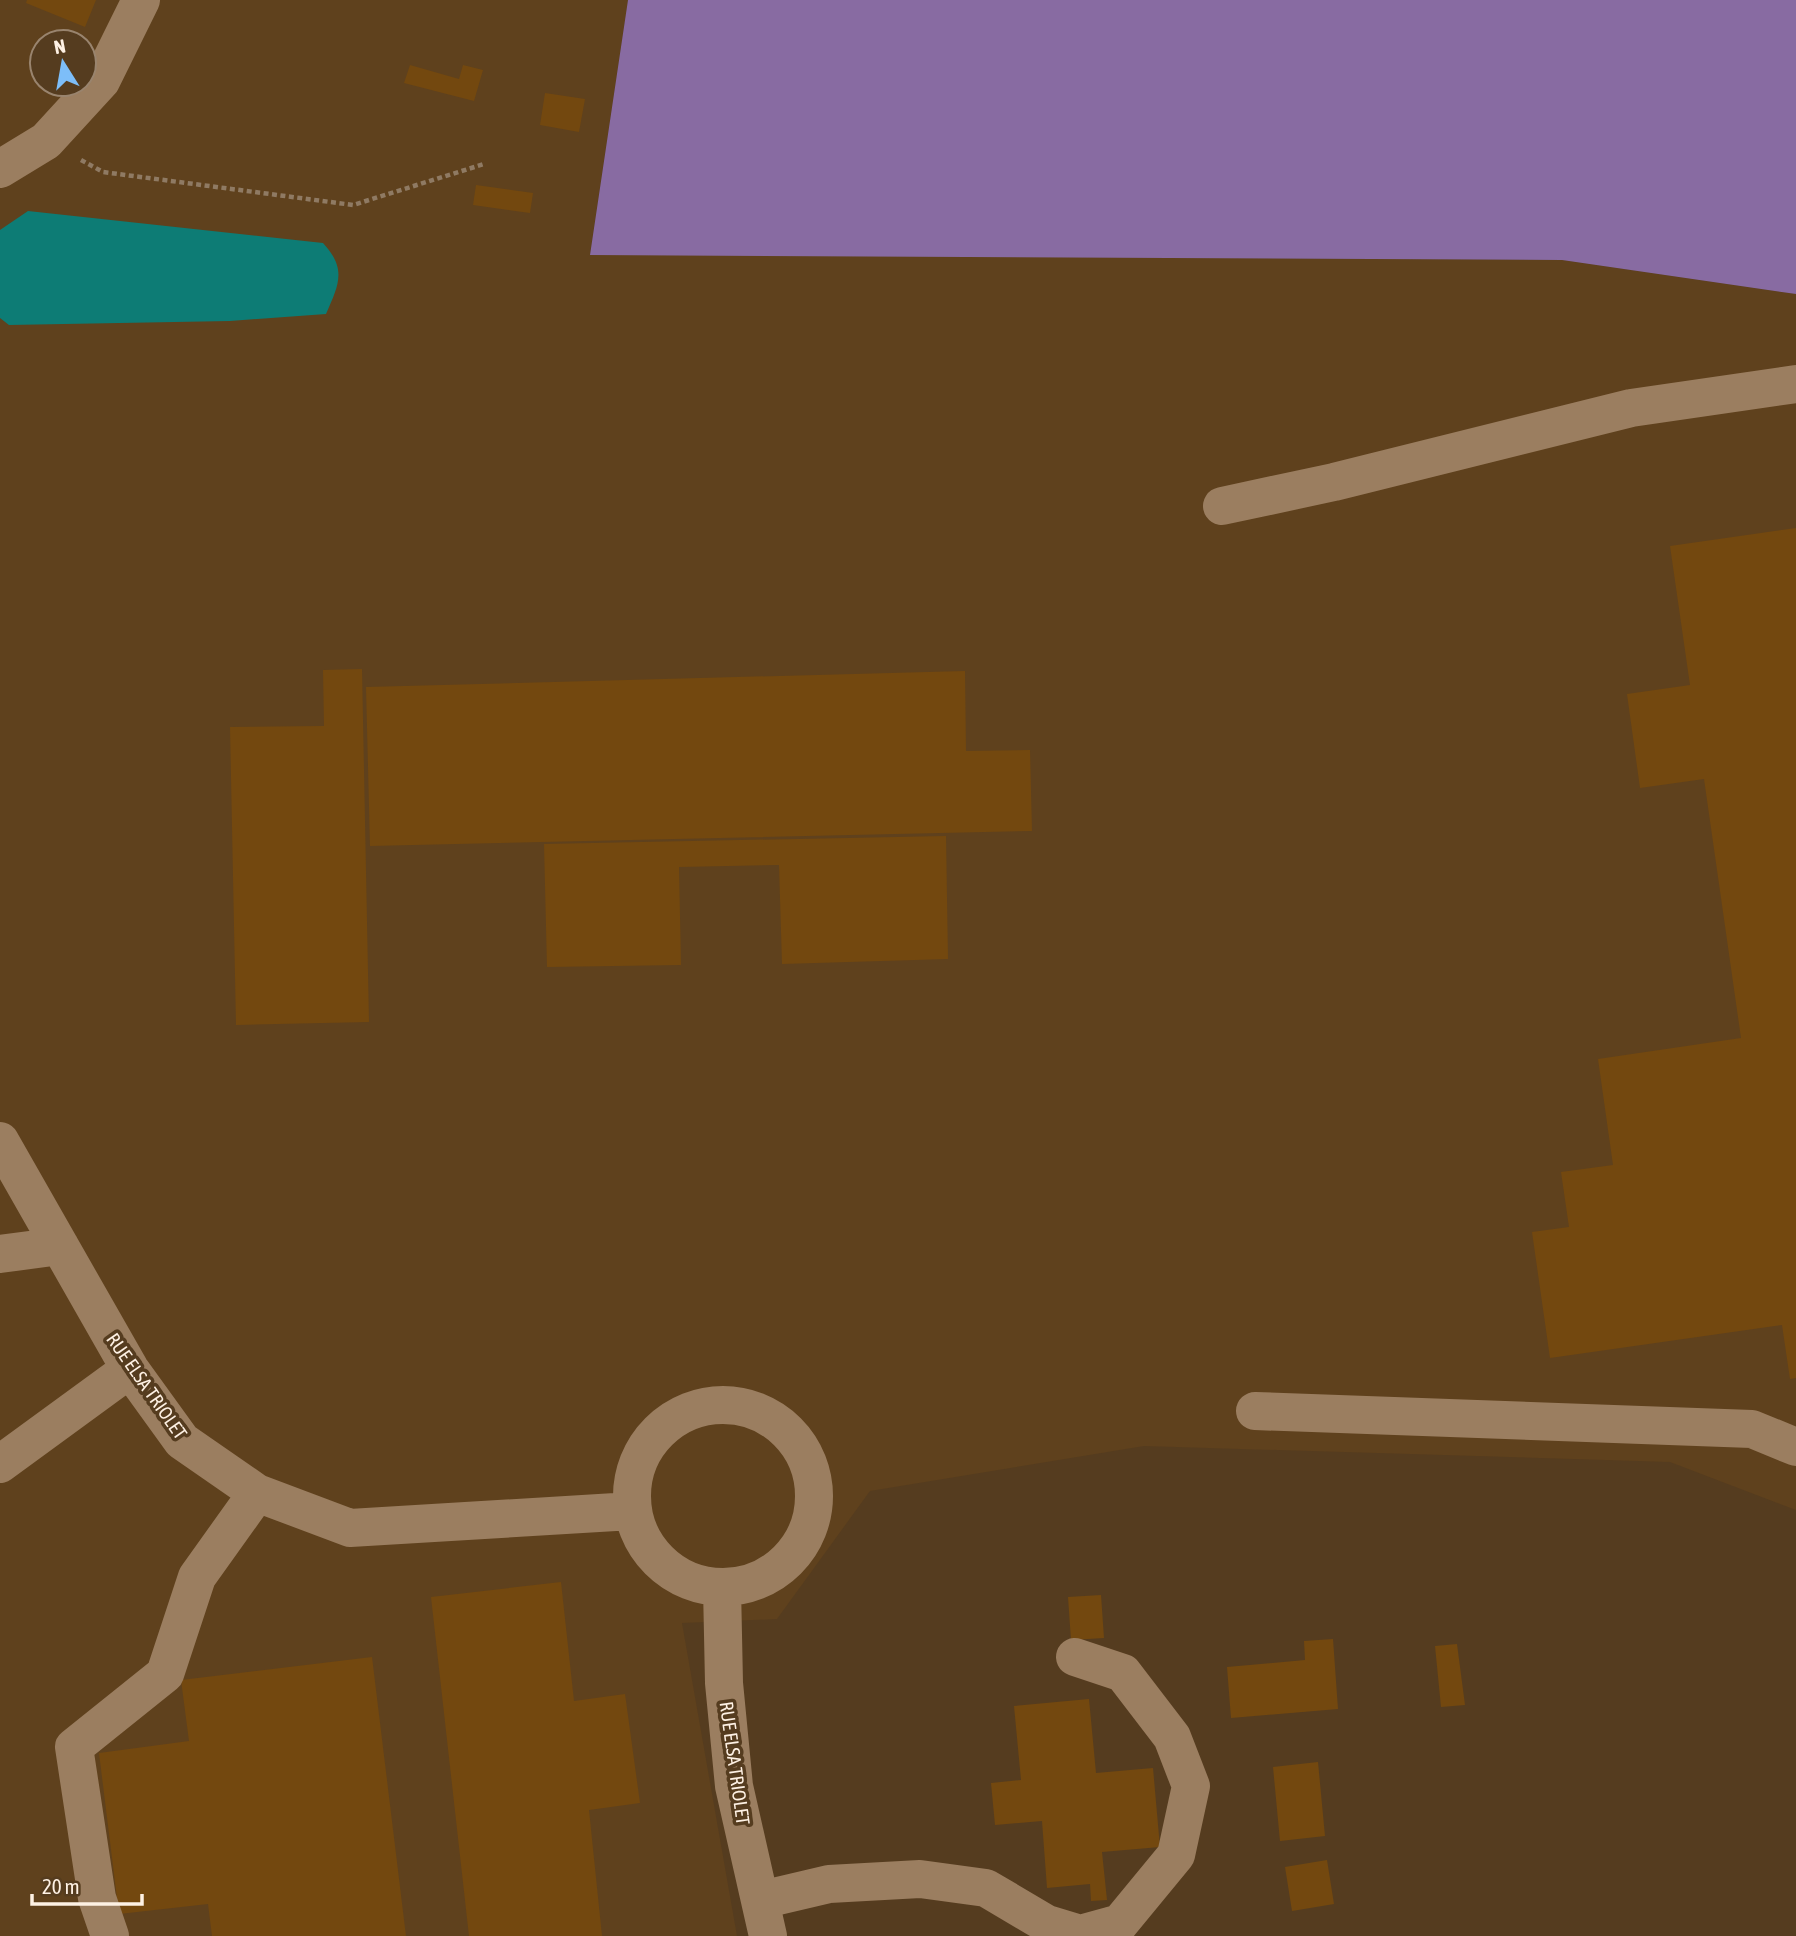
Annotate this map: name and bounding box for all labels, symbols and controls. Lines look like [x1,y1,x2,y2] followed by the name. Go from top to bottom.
[28,28,98,98] north arrow
[52,34,67,58] text: N
[102,1329,192,1444] street label: RUE ELSA TRIOLET
[715,1700,755,1827] street label: RUE ELSA TRIOLET
[32,1862,142,1906] scale bar
[42,1874,80,1898] text: 20 m

